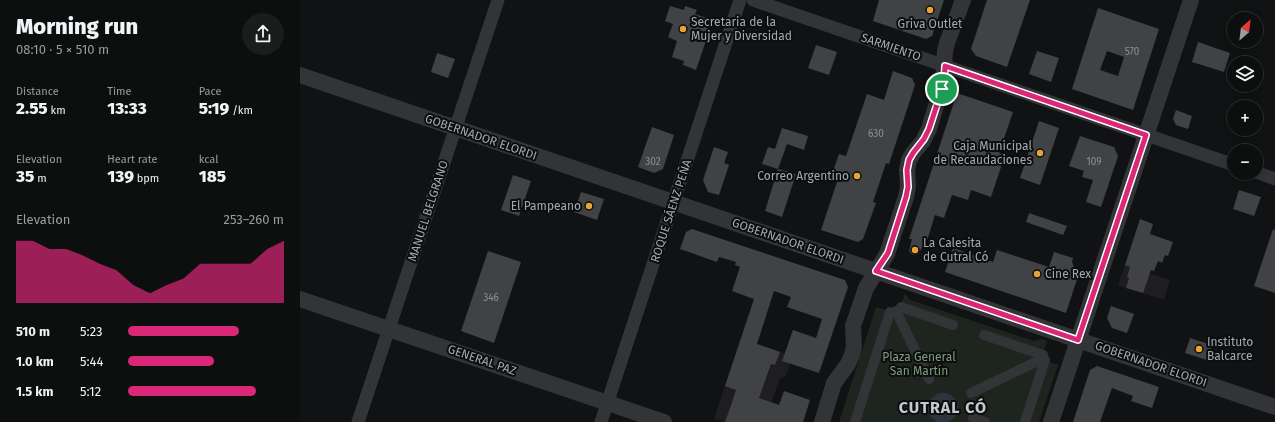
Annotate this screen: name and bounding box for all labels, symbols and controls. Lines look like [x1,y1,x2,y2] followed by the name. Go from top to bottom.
[925,5,935,15] marker: Griva Outlet
[1227,12,1263,48] north arrow
[1227,12,1263,180] map controls
[16,13,138,40] text: Morning run
[242,13,284,55] button: share
[691,15,792,43] place label: Secretaria de la Mujer y Diversidad
[898,17,963,31] place label: Griva Outlet
[678,24,688,34] marker: Secretaria de la Mujer y Diversidad
[859,30,923,64] street label: SARMIENTO
[16,42,109,57] text: 08:10 · 5 × 510 m
[1125,46,1140,58] house number: 570
[1227,56,1263,92] button: layers
[925,72,959,106] pin
[931,78,953,100] icon: arrive
[16,85,59,98] text: Distance
[107,85,132,98] text: Time
[199,85,221,98] text: Pace
[16,98,48,119] text: 2.55
[107,98,147,119] text: 13:33
[199,98,229,119] text: 5:19
[1227,100,1263,136] button: +
[48,104,66,117] text: km
[229,104,253,117] text: /km
[423,111,539,163] street label: GOBERNADOR ELORDI
[868,128,884,140] house number: 630
[933,139,1032,167] place label: Caja Municipal de Recaudaciones
[1227,144,1263,180] button: −
[1035,148,1045,158] marker: Caja Municipal de Recaudaciones
[16,153,62,166] text: Elevation
[107,153,157,166] text: Heart rate
[199,153,218,166] text: kcal
[645,156,661,168] house number: 302
[1086,156,1102,168] house number: 109
[647,157,694,264] street label: ROQUE SÁENZ PEÑA
[405,159,451,263] street label: MANUEL BELGRANO
[16,166,34,187] text: 35
[107,166,134,187] text: 139
[199,166,226,187] text: 185
[757,169,849,183] place label: Correo Argentino
[852,171,862,181] marker: Correo Argentino
[34,172,47,185] text: m
[134,172,159,185] text: bpm
[511,199,581,213] place label: El Pampeano
[584,201,594,211] marker: El Pampeano
[16,212,70,227] text: Elevation
[223,212,284,227] text: 253–260 m
[730,215,846,267] street label: GOBERNADOR ELORDI
[923,236,989,264] place label: La Calesita de Cutral Có
[910,245,920,255] marker: La Calesita de Cutral Có
[1045,267,1091,281] place label: Cine Rex
[1032,269,1042,279] marker: Cine Rex
[483,292,499,304] house number: 346
[16,324,50,339] text: 510 m
[80,324,103,339] text: 5:23
[1207,335,1253,363] place label: Instituto Balcarce
[1093,338,1209,390] street label: GOBERNADOR ELORDI
[446,342,518,378] street label: GENERAL PAZ
[1194,344,1204,354] marker: Instituto Balcarce
[882,350,956,378] park label: Plaza General San Martín
[16,354,54,369] text: 1.0 km
[80,354,103,369] text: 5:44
[16,384,54,399] text: 1.5 km
[80,384,101,399] text: 5:12
[899,397,987,417] district label: CUTRAL CÓ

